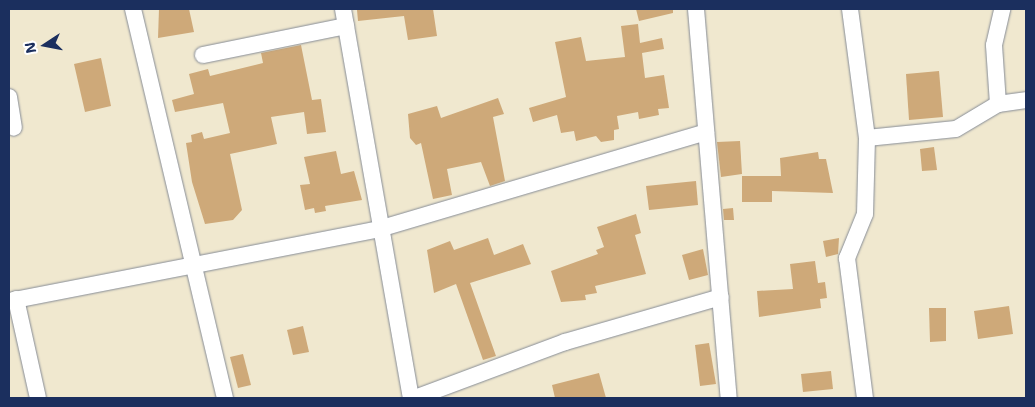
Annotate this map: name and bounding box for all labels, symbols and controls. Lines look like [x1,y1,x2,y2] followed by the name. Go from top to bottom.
[20,20,70,70] north arrow
[20,41,40,55] text: N

